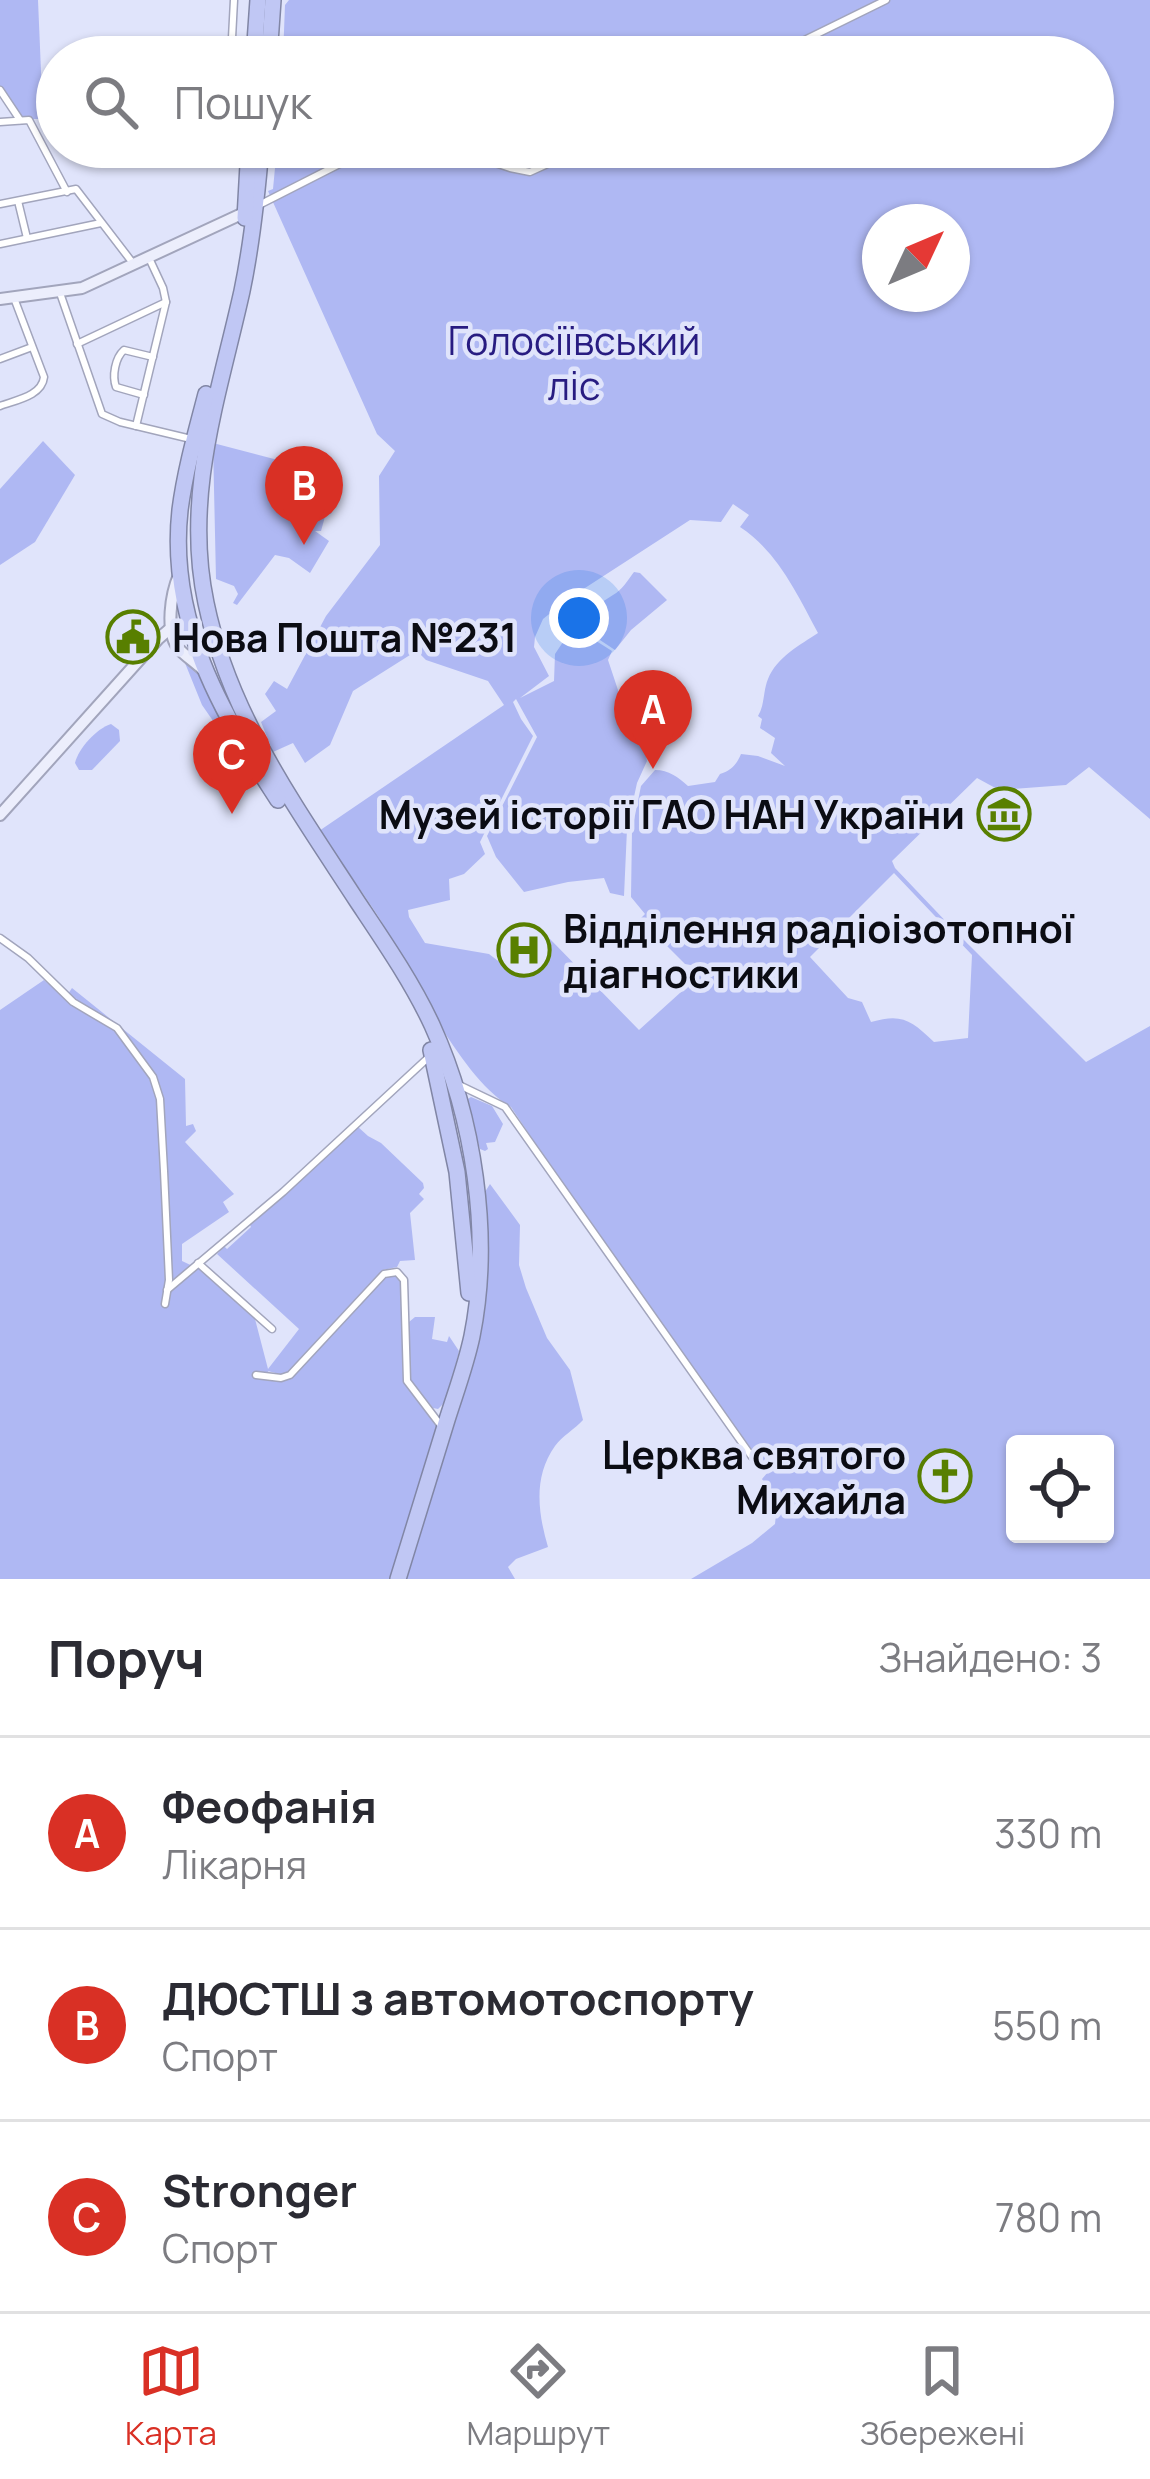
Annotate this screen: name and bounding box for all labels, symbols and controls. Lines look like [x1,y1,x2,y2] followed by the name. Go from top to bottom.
[36,36,1114,168] search box
[78,69,144,135] icon: search
[174,71,312,133] text: Пошук
[862,204,970,312] north arrow
[448,313,700,412] park label: Голосіївський ліс
[265,446,343,545] pin: B
[549,588,609,648] your location
[105,609,161,665] public building icon: Нова Пошта №231
[172,610,517,664] place label: Нова Пошта №231
[614,670,692,769] pin: A
[193,715,271,814] pin: C
[976,786,1032,842] museum icon: Музей історії ГАО НАН України
[379,787,965,841] place label: Музей історії ГАО НАН України
[563,901,1075,1000] place label: Відділення радіоізотопної діагностики
[496,922,552,978] hospital icon: Відділення радіоізотопної діагностики
[602,1427,906,1526] place label: Церква святого Михайла
[1006,1435,1114,1543] map controls
[1006,1435,1114,1543] button: locate
[917,1448,973,1504] church icon: Церква святого Михайла
[48,1623,205,1692] text: Поруч
[879,1630,1102,1684] text: Знайдено: 3
[162,1775,377,1837] text: Феофанія
[74,1806,100,1860] text: A
[994,1806,1102,1860] text: 330 m
[162,1837,307,1891] text: Лікарня
[162,1967,754,2029] text: ДЮСТШ з автомотоспорту
[75,1998,99,2052] text: B
[992,1998,1102,2052] text: 550 m
[162,2029,278,2083] text: Спорт
[162,2159,357,2221] text: Stronger
[73,2190,101,2244] text: C
[995,2190,1102,2244] text: 780 m
[162,2221,278,2275] text: Спорт
[125,2338,217,2455] tab: Карта
[466,2338,610,2455] tab: Маршрут
[860,2338,1025,2455] tab: Збережені

